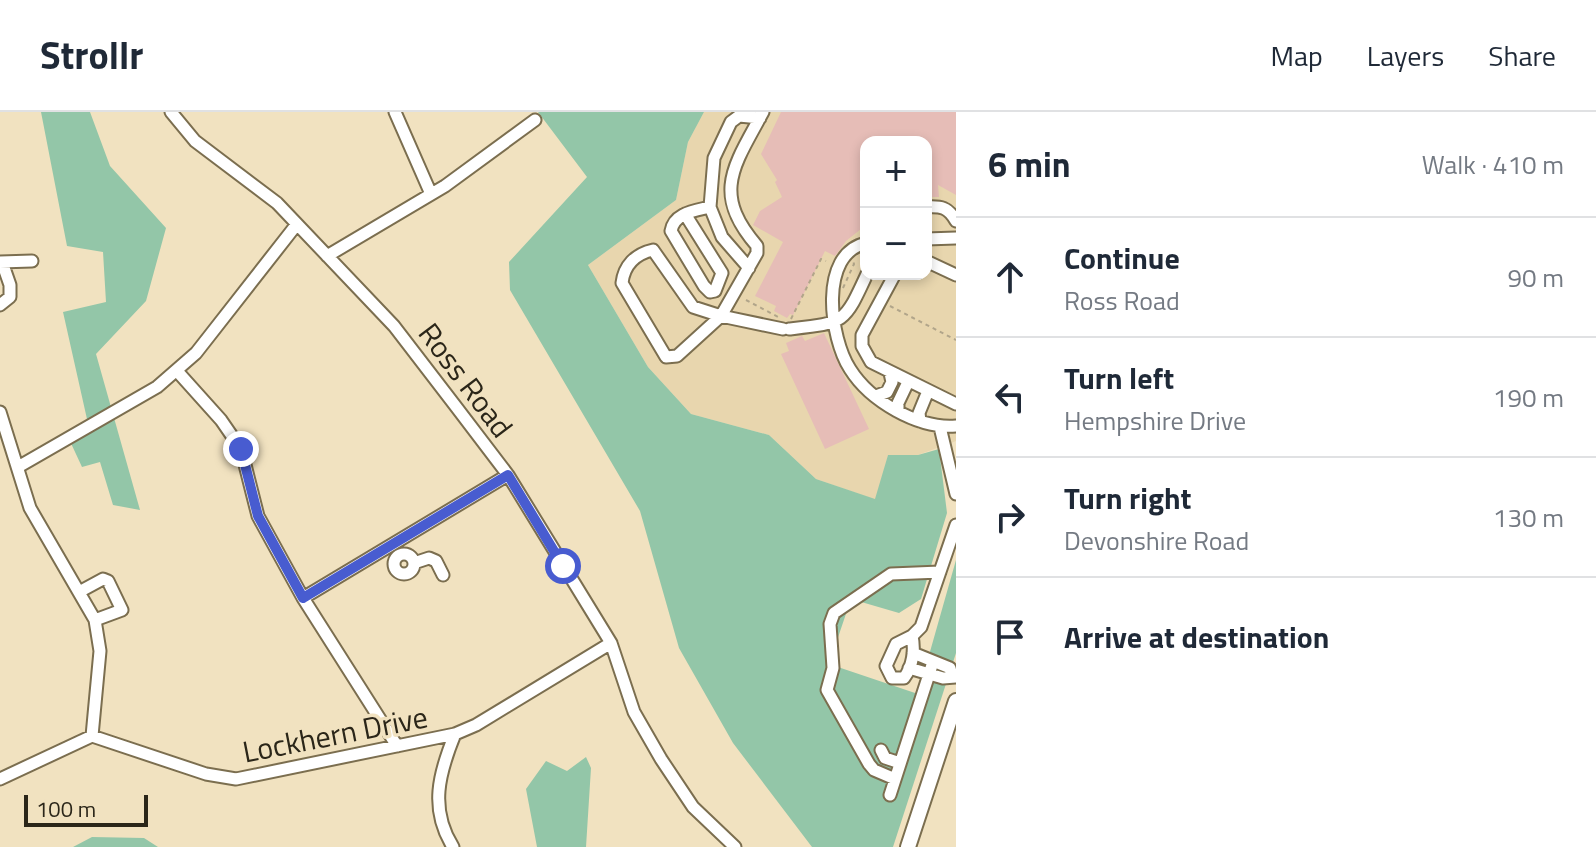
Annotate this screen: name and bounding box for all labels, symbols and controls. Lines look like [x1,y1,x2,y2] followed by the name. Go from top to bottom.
[40,26,143,84] text: Strollr
[1270,34,1323,77] text: Map
[1367,34,1444,77] text: Layers
[1488,34,1556,77] text: Share
[860,136,932,280] map controls
[860,136,932,208] button: +
[988,138,1071,190] text: 6 min
[1422,145,1564,184] text: Walk · 410 m
[860,208,932,280] button: −
[1064,235,1180,281] text: Continue
[988,255,1032,299] icon: ahead
[1507,258,1564,297] text: 90 m
[1064,281,1180,320] text: Ross Road
[407,313,525,447] street label: Ross Road
[1064,355,1174,401] text: Turn left
[988,375,1032,419] icon: left
[1493,378,1564,417] text: 190 m
[1064,401,1246,440] text: Hempshire Drive
[223,431,259,467] route end
[1064,475,1192,521] text: Turn right
[988,495,1032,539] icon: right
[1493,498,1564,537] text: 130 m
[1064,521,1249,560] text: Devonshire Road
[545,548,581,584] route start
[1064,614,1329,660] text: Arrive at destination
[988,615,1032,659] icon: arrive
[239,694,431,774] street label: Lockhern Drive
[24,791,148,827] scale bar
[36,792,96,826] text: 100 m

